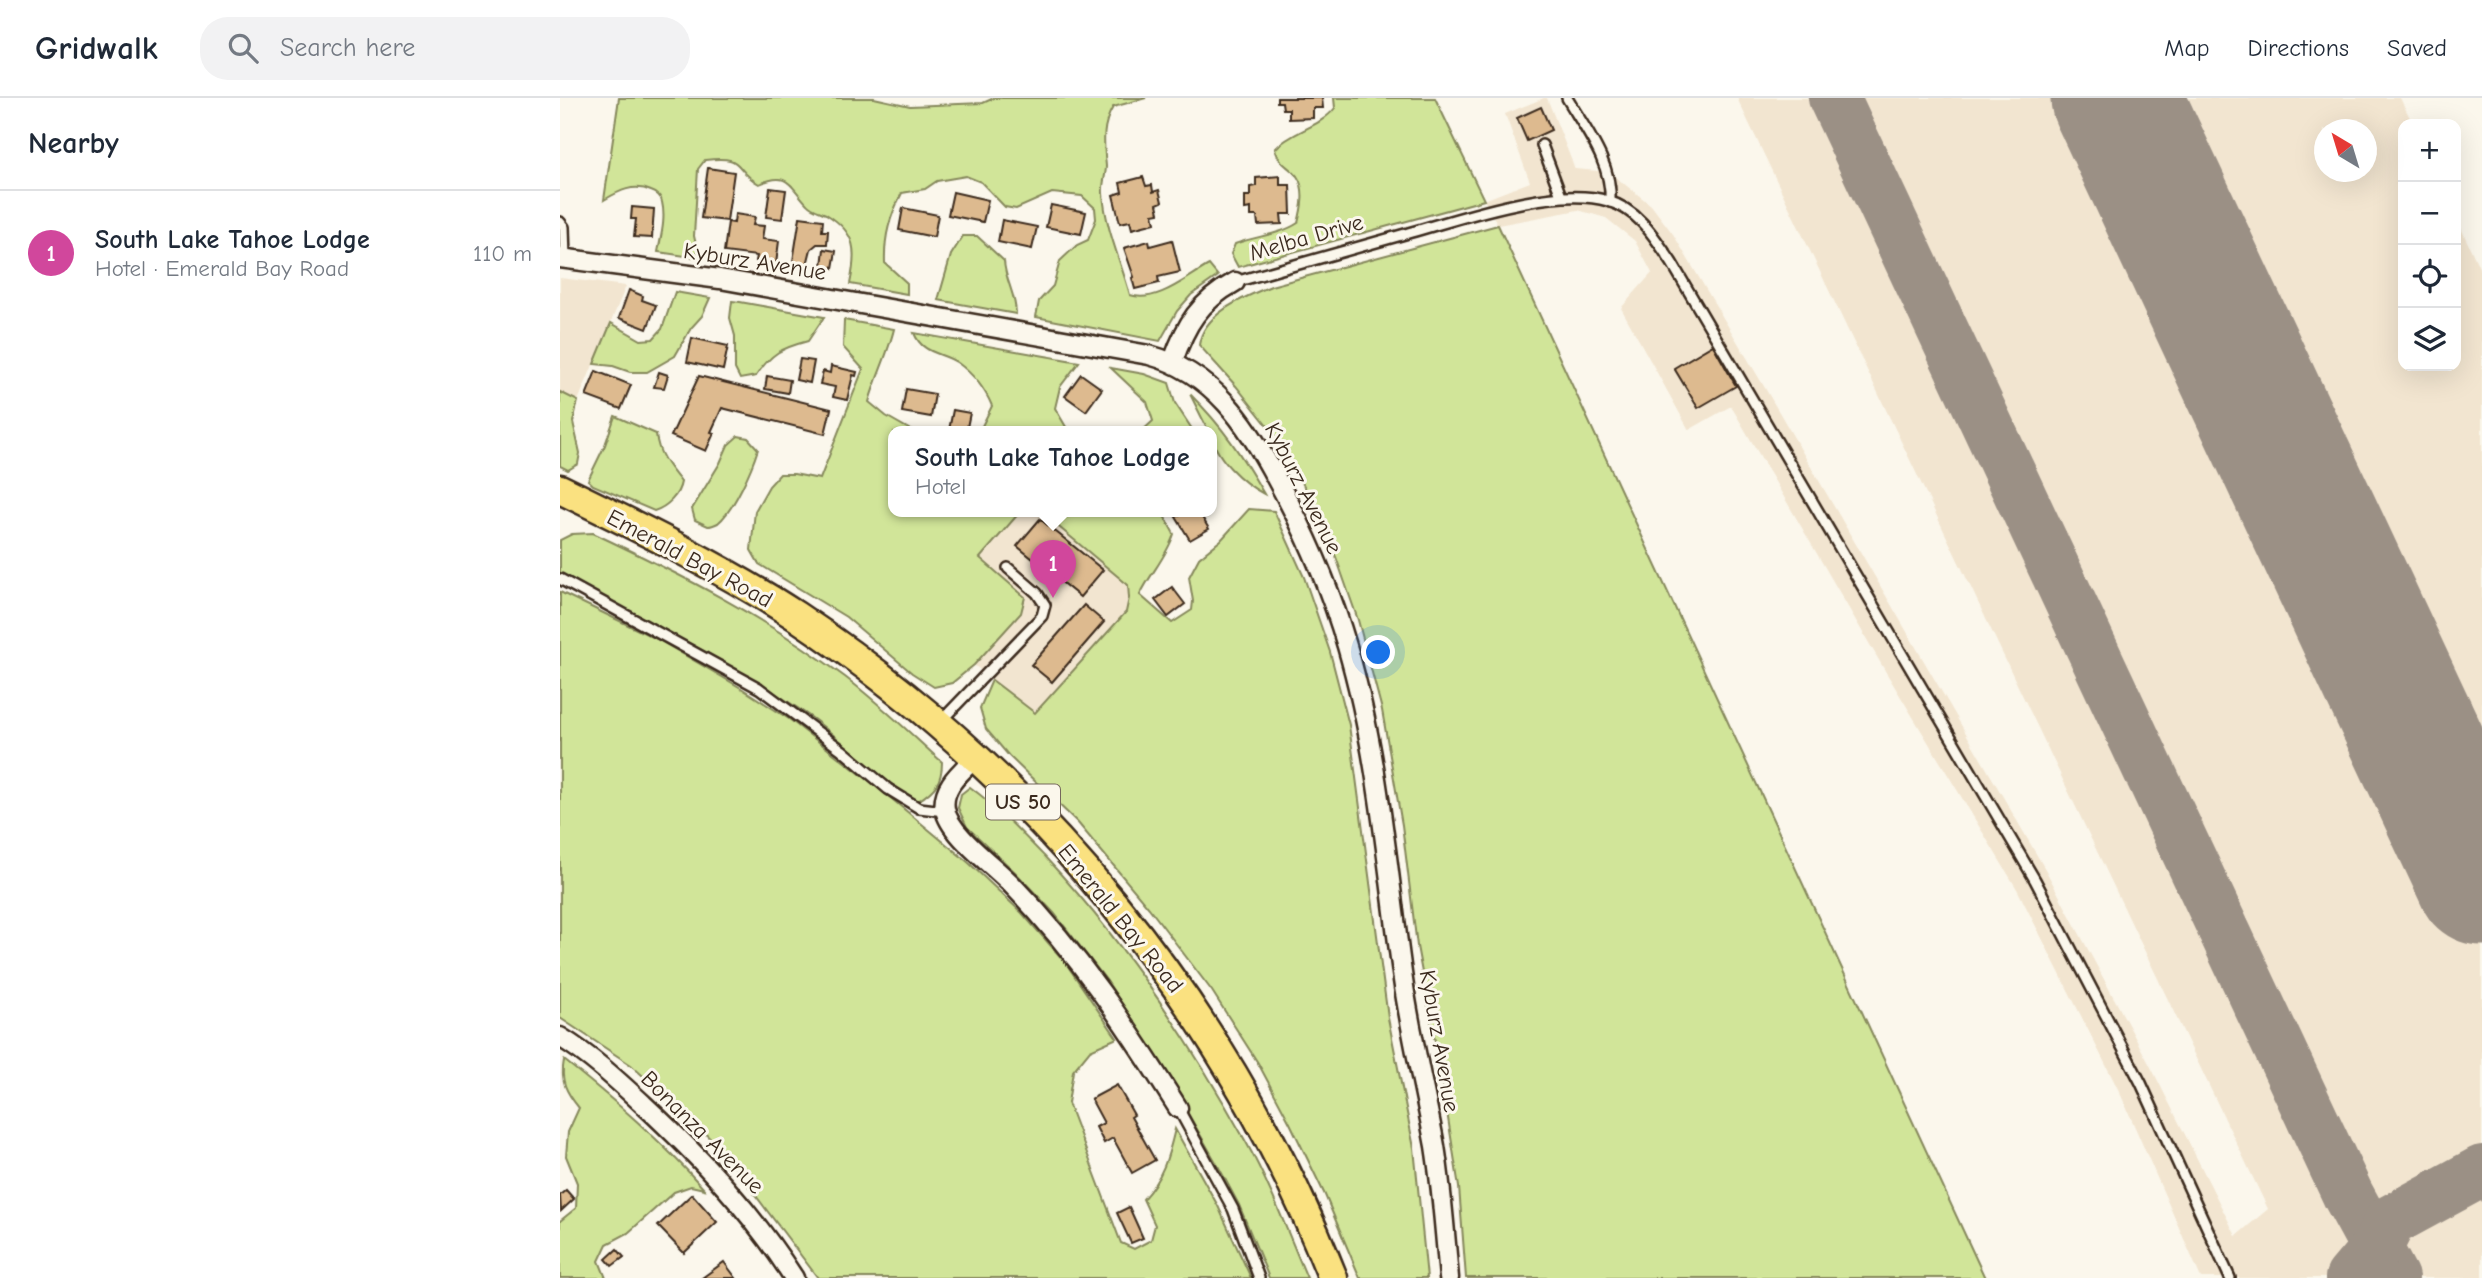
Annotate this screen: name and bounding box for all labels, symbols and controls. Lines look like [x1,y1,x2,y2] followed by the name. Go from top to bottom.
[200,17,690,80] search box
[35,29,158,67] text: Gridwalk
[224,29,262,67] icon: search
[280,33,415,63] text: Search here
[2164,34,2210,62] text: Map
[2248,34,2349,62] text: Directions
[2387,34,2447,62] text: Saved
[2314,119,2377,182] north arrow
[2398,119,2461,371] map controls
[2398,119,2461,182] button: +
[28,126,119,161] text: Nearby
[2398,182,2461,245] button: −
[1246,208,1366,267] street label: Melba Drive
[95,225,370,255] text: South Lake Tahoe Lodge
[682,237,828,286] street label: Kyburz Avenue
[46,240,56,267] text: 1
[473,240,532,267] text: 110 m
[2398,245,2461,308] button: locate
[95,255,349,282] text: Hotel · Emerald Bay Road
[2398,308,2461,371] button: layers
[1259,418,1348,559] street label: Kyburz Avenue
[888,426,1217,517] popup
[915,443,1190,473] text: South Lake Tahoe Lodge
[915,473,966,500] text: Hotel
[602,503,777,613] street label: Emerald Bay Road
[1030,540,1076,598] pin: 1
[1361,635,1395,669] your location
[986,784,1060,820] road number: US 50
[1052,838,1189,998] street label: Emerald Bay Road
[1414,968,1465,1114] street label: Kyburz Avenue
[636,1065,770,1199] street label: Bonanza Avenue

